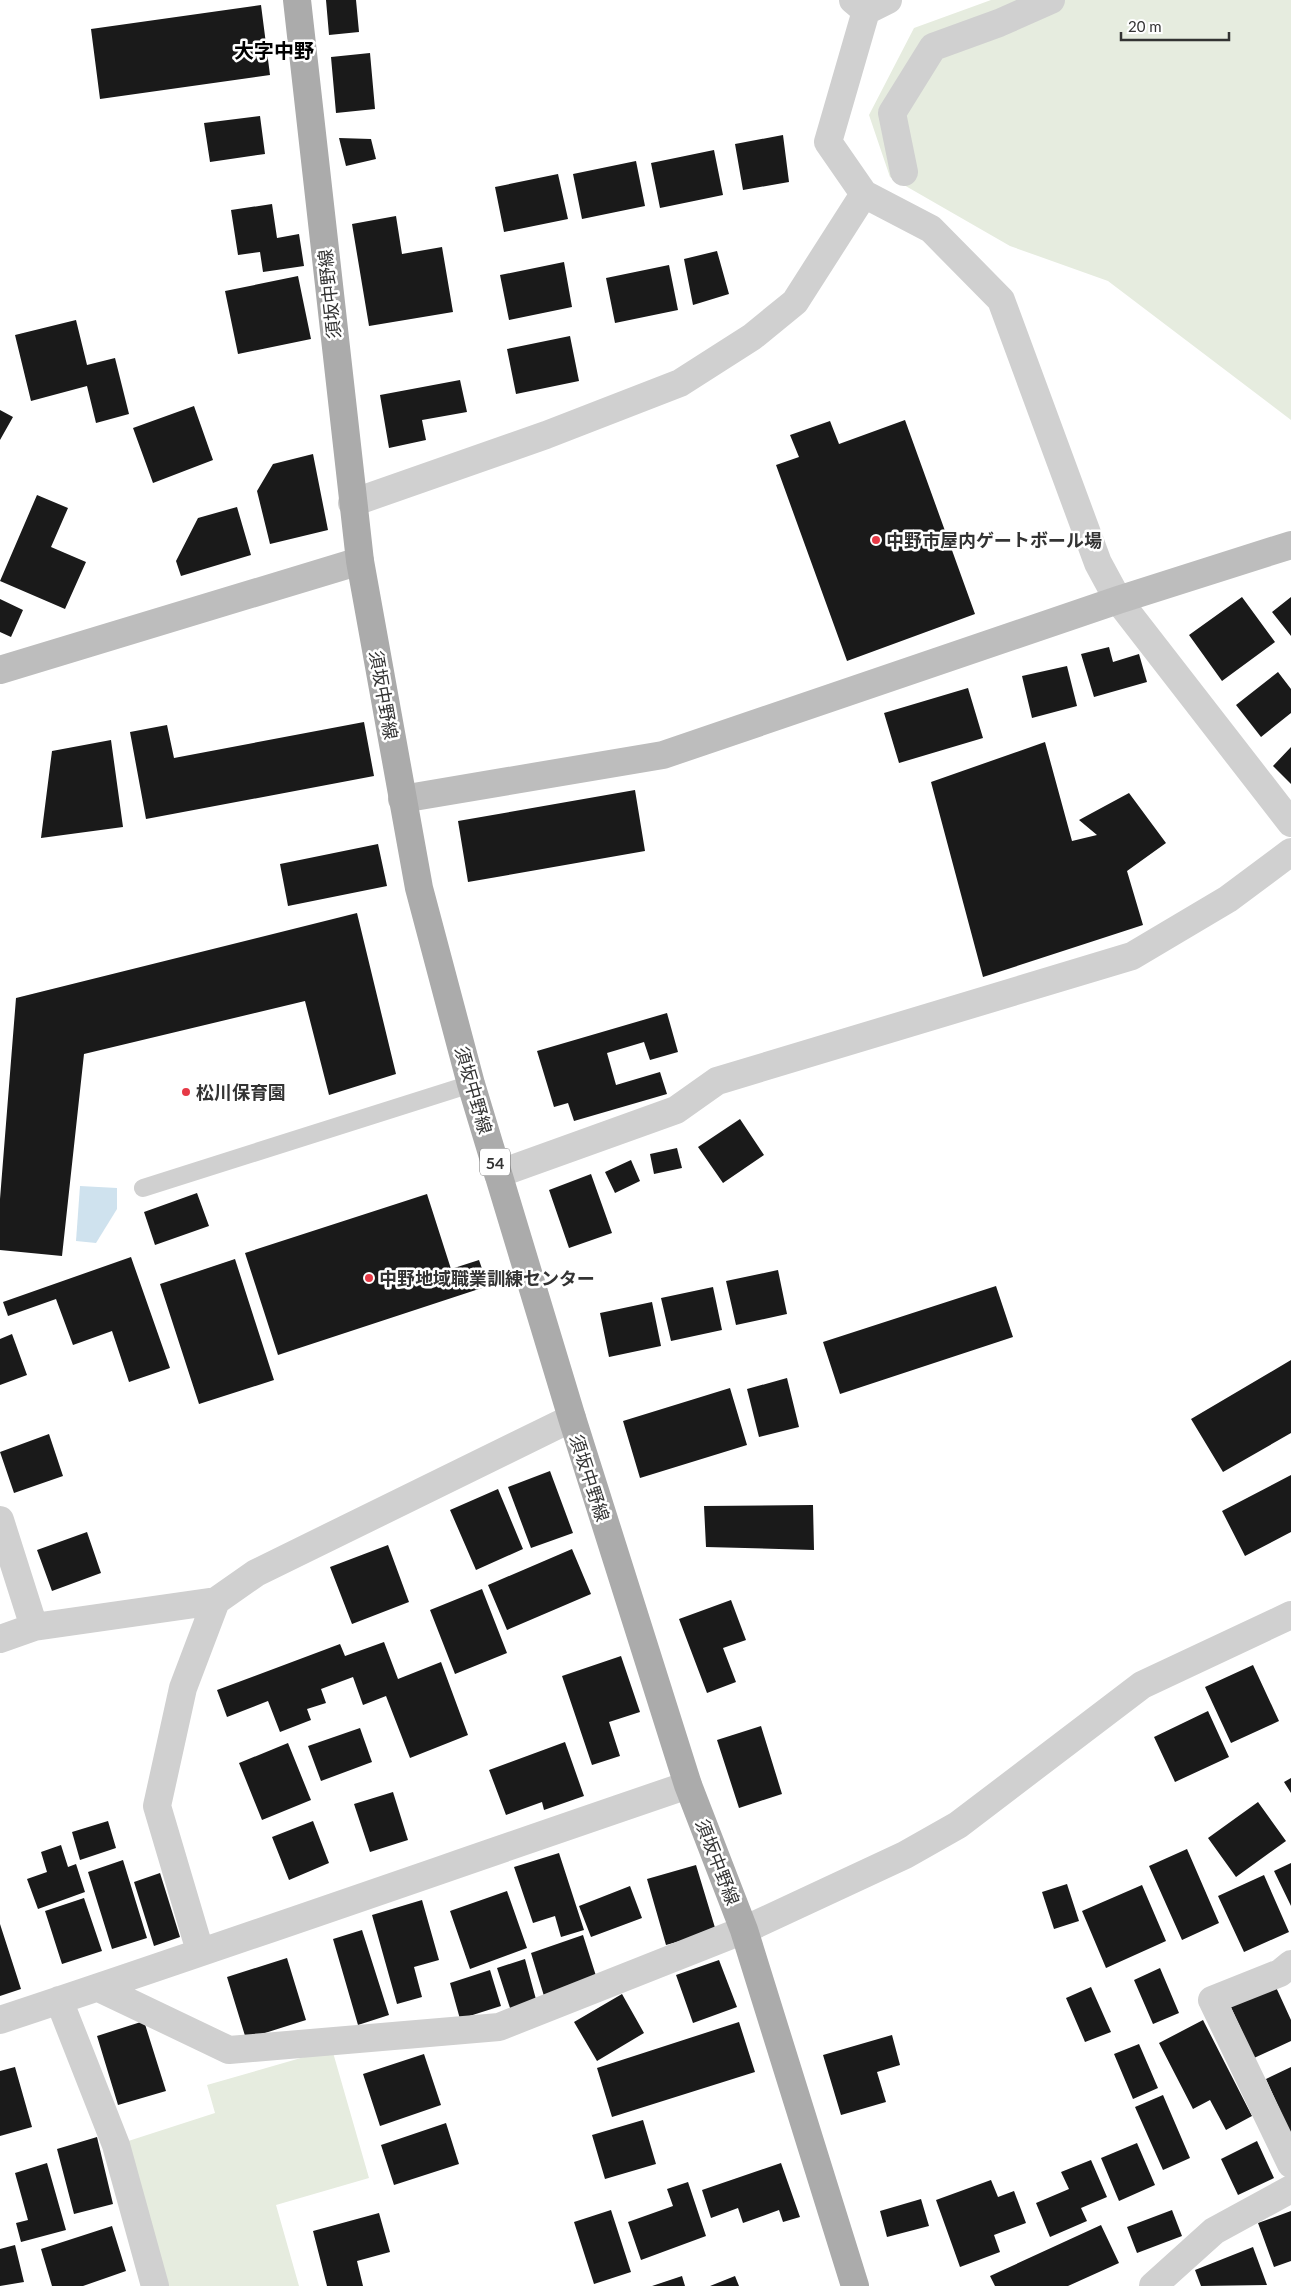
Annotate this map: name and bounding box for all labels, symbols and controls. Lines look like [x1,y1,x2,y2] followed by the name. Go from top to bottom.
[1121,10,1228,42] scale bar
[1128,17,1162,35] text: 20 m
[234,38,314,62] district label: 大字中野
[313,248,345,340] street label: 須坂中野線
[886,529,1102,551] place label: 中野市屋内ゲートボール場
[870,534,882,546] marker: 中野市屋内ゲートボール場
[365,649,403,741] street label: 須坂中野線
[451,1044,497,1136] street label: 須坂中野線
[196,1081,286,1103] place label: 松川保育園
[180,1086,192,1098] marker: 松川保育園
[480,1148,510,1176] road number: 54
[379,1267,595,1289] place label: 中野地域職業訓練センター
[363,1272,375,1284] marker: 中野地域職業訓練センター
[566,1432,614,1524] street label: 須坂中野線
[692,1816,744,1908] street label: 須坂中野線

